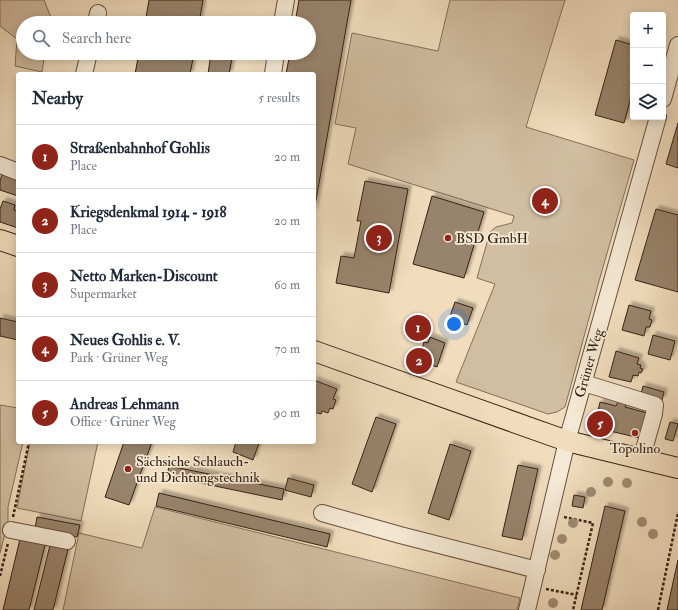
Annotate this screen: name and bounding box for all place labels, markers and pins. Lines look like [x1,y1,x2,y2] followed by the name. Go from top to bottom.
[532,186,558,216] pin: 4
[366,223,392,253] pin: 3
[456,230,528,247] place label: BSD GmbH
[443,233,453,243] marker: BSD GmbH
[405,313,431,343] pin: 1
[406,346,432,376] pin: 2
[587,409,613,439] pin: 5
[630,428,640,438] marker: Topolino
[610,440,660,458] place label: Topolino
[136,453,260,486] place label: Sächsiche Schlauch- und Dichtungstechnik
[123,464,133,474] marker: Sächsiche Schlauch- und Dichtungstechnik

